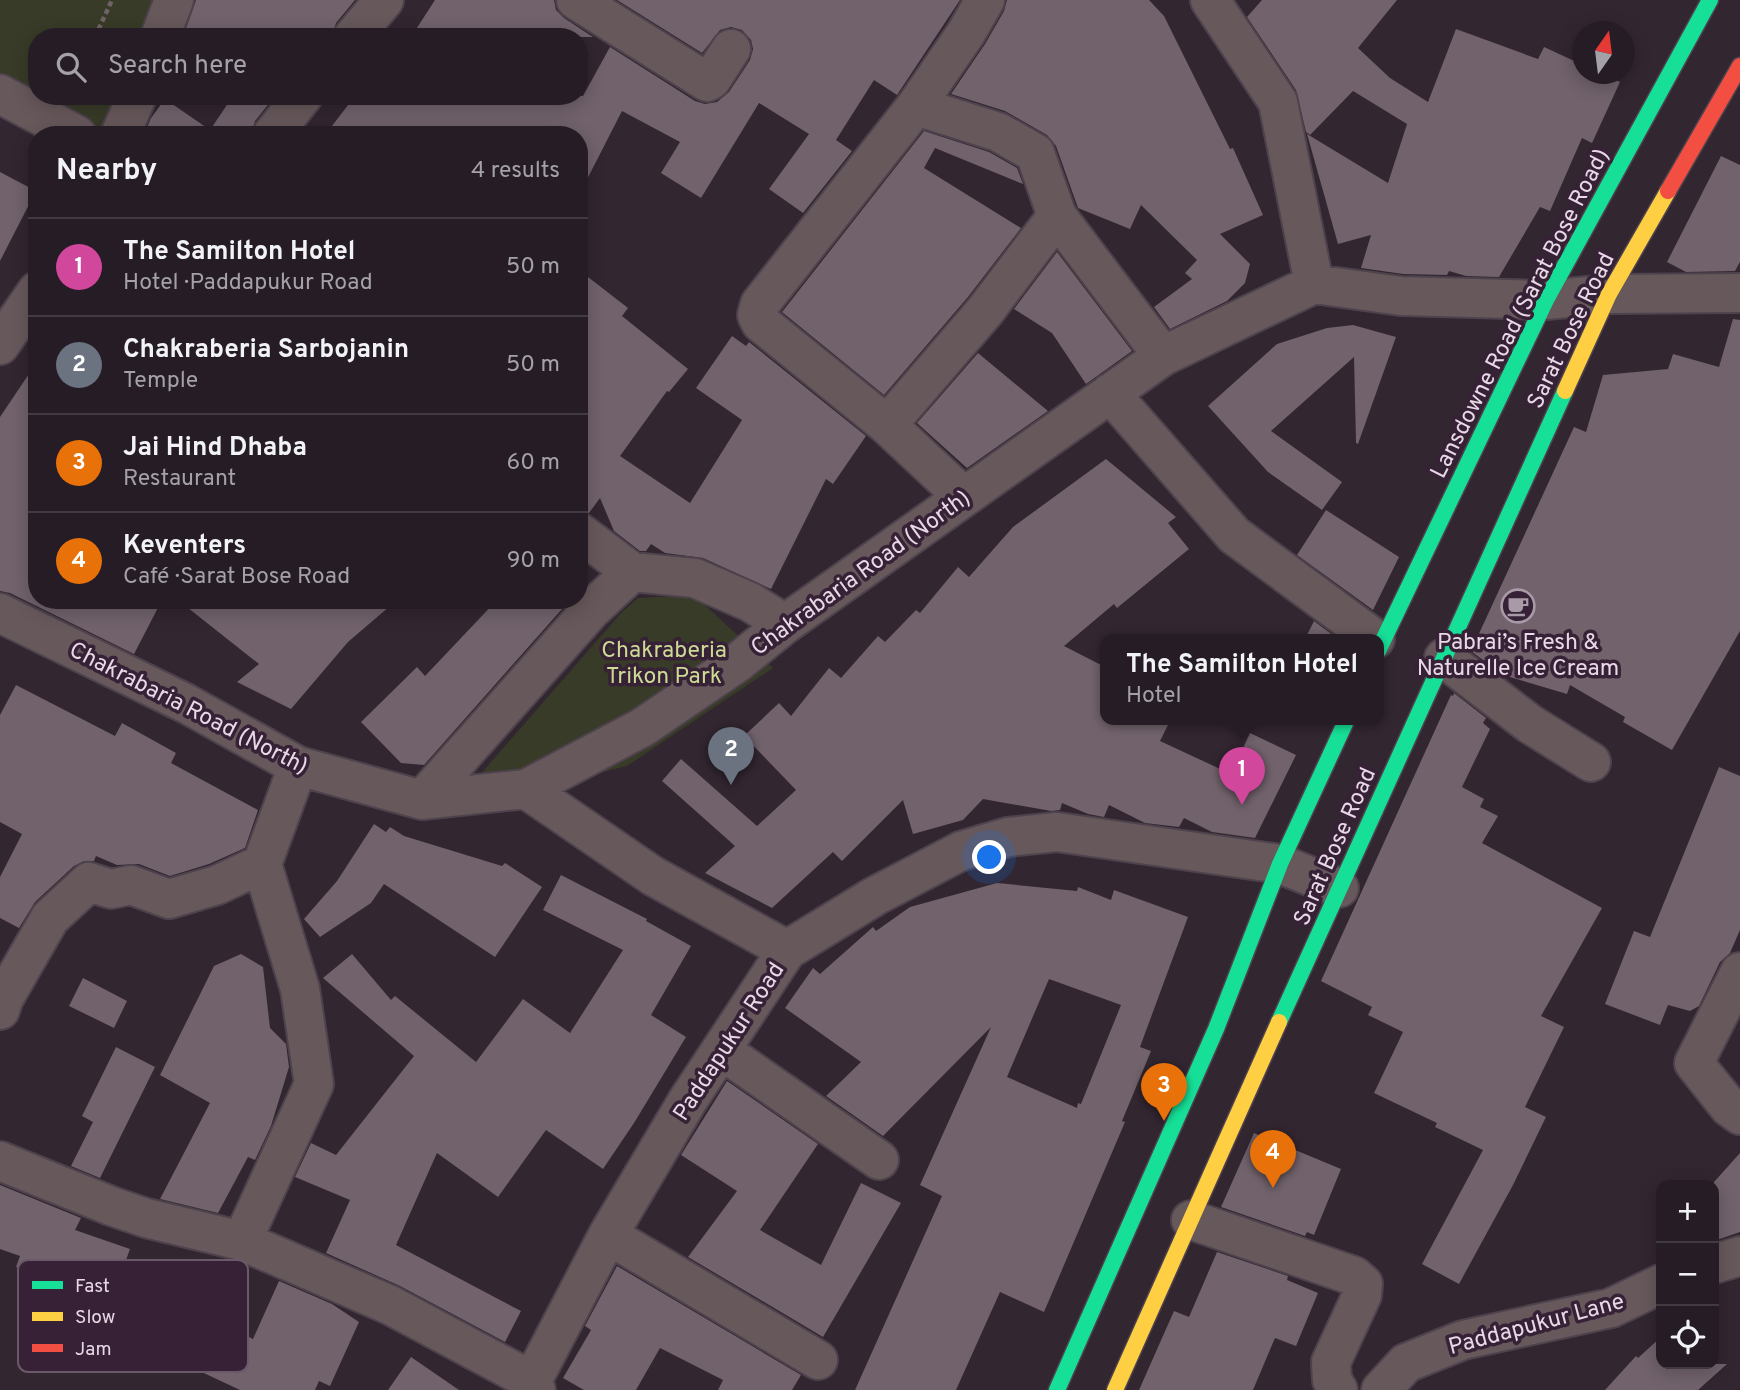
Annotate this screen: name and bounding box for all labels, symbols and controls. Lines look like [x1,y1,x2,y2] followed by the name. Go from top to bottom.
[1572,21,1635,84] north arrow
[28,28,588,105] search box
[52,48,90,86] icon: search
[108,50,247,83] text: Search here
[1424,144,1614,482] street label: Lansdowne Road (Sarat Bose Road)
[56,153,157,190] text: Nearby
[471,157,560,186] text: 4 results
[123,236,355,269] text: The Samilton Hotel
[1520,248,1620,412] street label: Sarat Bose Road
[74,253,84,282] text: 1
[506,253,560,282] text: 50 m
[123,269,373,298] text: Hotel · Paddapukur Road
[123,334,409,367] text: Chakraberia Sarbojanin
[72,351,86,380] text: 2
[506,351,560,380] text: 50 m
[123,367,198,396] text: Temple
[123,432,307,465] text: Jai Hind Dhaba
[72,449,86,478] text: 3
[507,449,560,478] text: 60 m
[123,465,236,494] text: Restaurant
[746,485,977,663] street label: Chakrabaria Road (North)
[123,530,246,563] text: Keventers
[72,547,86,576] text: 4
[507,547,560,576] text: 90 m
[123,563,350,592] text: Café · Sarat Bose Road
[1499,587,1537,625] cafe icon: Pabrai’s Fresh & Naturelle Ice Cream
[1417,629,1619,684] place label: Pabrai’s Fresh & Naturelle Ice Cream
[1100,634,1384,725] popup
[64,636,312,782] street label: Chakrabaria Road (North)
[601,637,727,692] park label: Chakraberia Trikon Park
[1126,649,1358,682] text: The Samilton Hotel
[1126,682,1182,711] text: Hotel
[708,727,754,785] pin: 2
[1219,747,1265,805] pin: 1
[1288,763,1384,931] street label: Sarat Bose Road
[972,840,1006,874] your location
[668,958,792,1127] street label: Paddapukur Road
[1141,1063,1187,1121] pin: 3
[1250,1130,1296,1188] pin: 4
[1656,1180,1719,1369] map controls
[1656,1180,1719,1243] button: +
[1656,1243,1719,1306] button: −
[18,1260,248,1372] legend
[75,1275,110,1299] text: Fast
[1446,1288,1628,1363] street label: Paddapukur Lane
[75,1306,115,1330] text: Slow
[1656,1306,1719,1369] button: locate
[75,1338,112,1362] text: Jam

